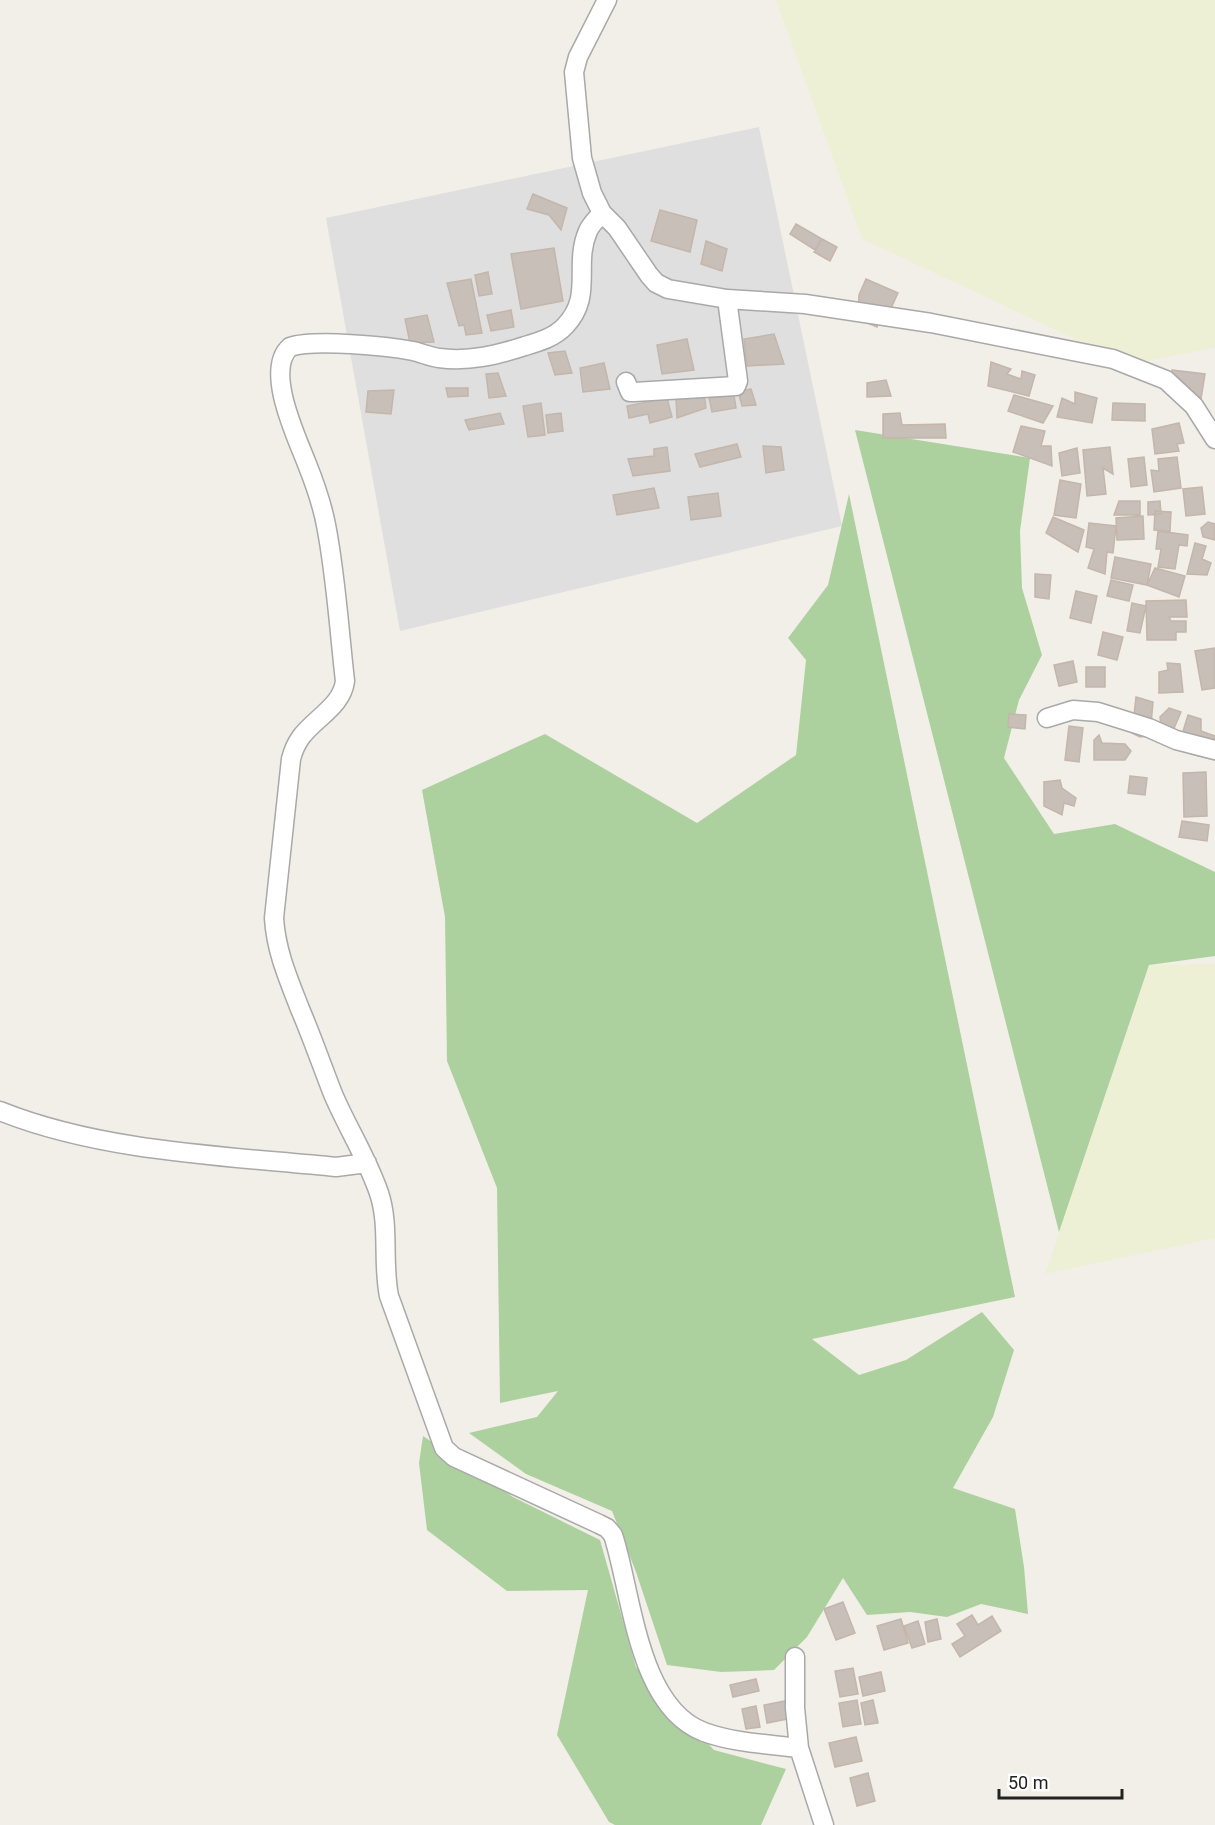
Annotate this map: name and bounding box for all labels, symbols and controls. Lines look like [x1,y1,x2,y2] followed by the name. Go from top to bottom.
[999,1762,1122,1800] scale bar
[1008,1772,1048,1793] text: 50 m

